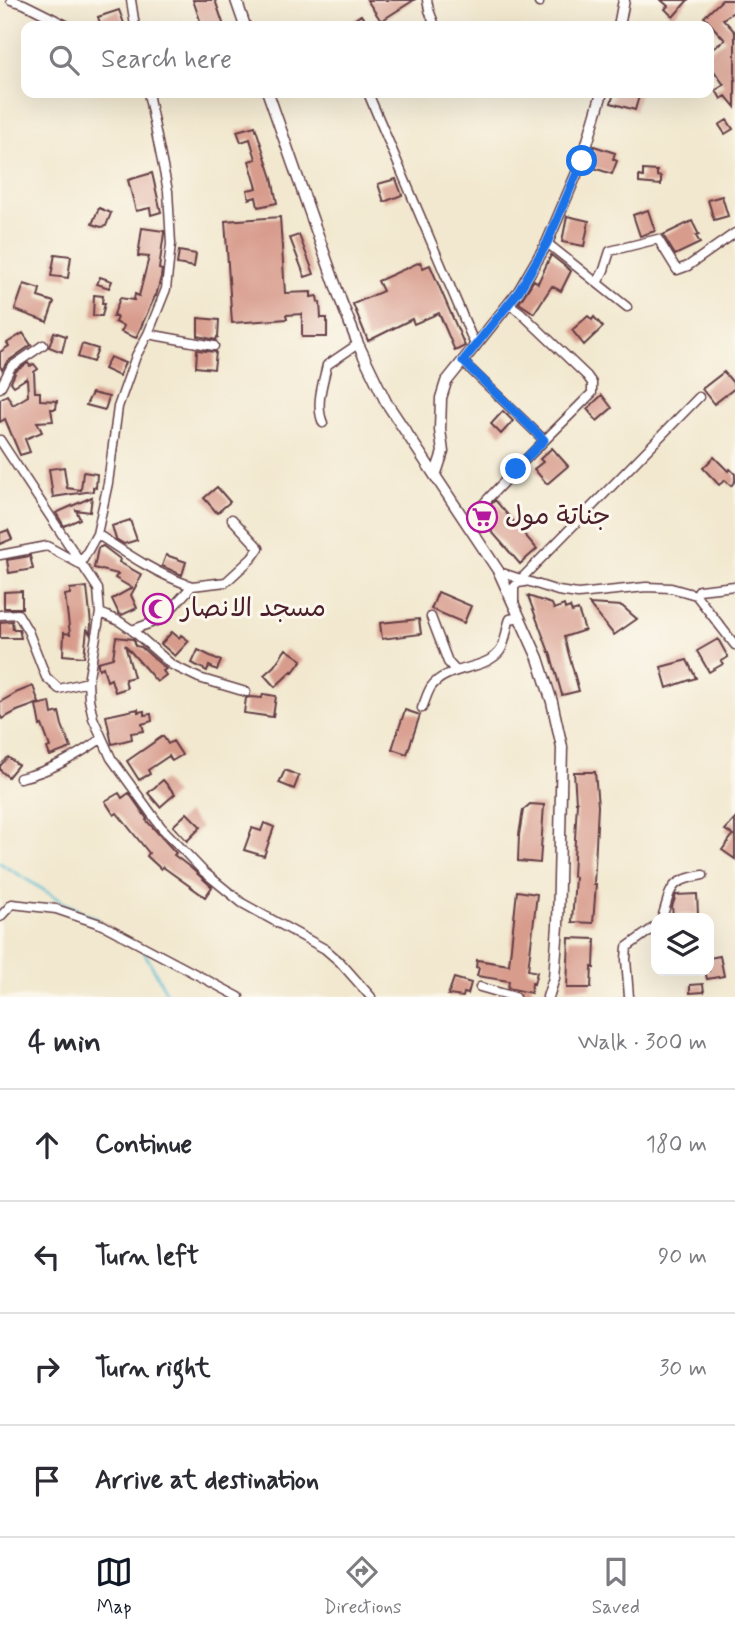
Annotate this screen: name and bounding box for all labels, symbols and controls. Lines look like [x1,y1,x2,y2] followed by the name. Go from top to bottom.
[21,21,714,98] search box
[45,41,83,79] icon: search
[101,43,232,77] text: Search here
[566,145,597,176] route start
[500,453,531,484] route end
[465,500,499,534] supermarket icon: جناتة مول
[505,500,610,534] place label: جناتة مول
[141,592,175,626] mosque icon: مسجد الانصار
[179,592,326,626] place label: مسجد الانصار
[651,913,714,976] map controls
[651,913,714,976] button: layers
[28,1023,101,1062] text: 4 min
[578,1028,707,1058] text: Walk · 300 m
[28,1126,66,1164] icon: ahead
[95,1128,192,1162] text: Continue
[646,1130,707,1160] text: 180 m
[28,1238,66,1276] icon: left
[95,1240,199,1274] text: Turn left
[658,1242,707,1272] text: 90 m
[28,1350,66,1388] icon: right
[95,1352,211,1386] text: Turn right
[659,1354,707,1384] text: 30 m
[28,1462,66,1500] icon: arrive
[95,1464,319,1498] text: Arrive at destination
[95,1553,133,1620] tab: Map
[323,1553,402,1620] tab: Directions
[592,1553,640,1620] tab: Saved

